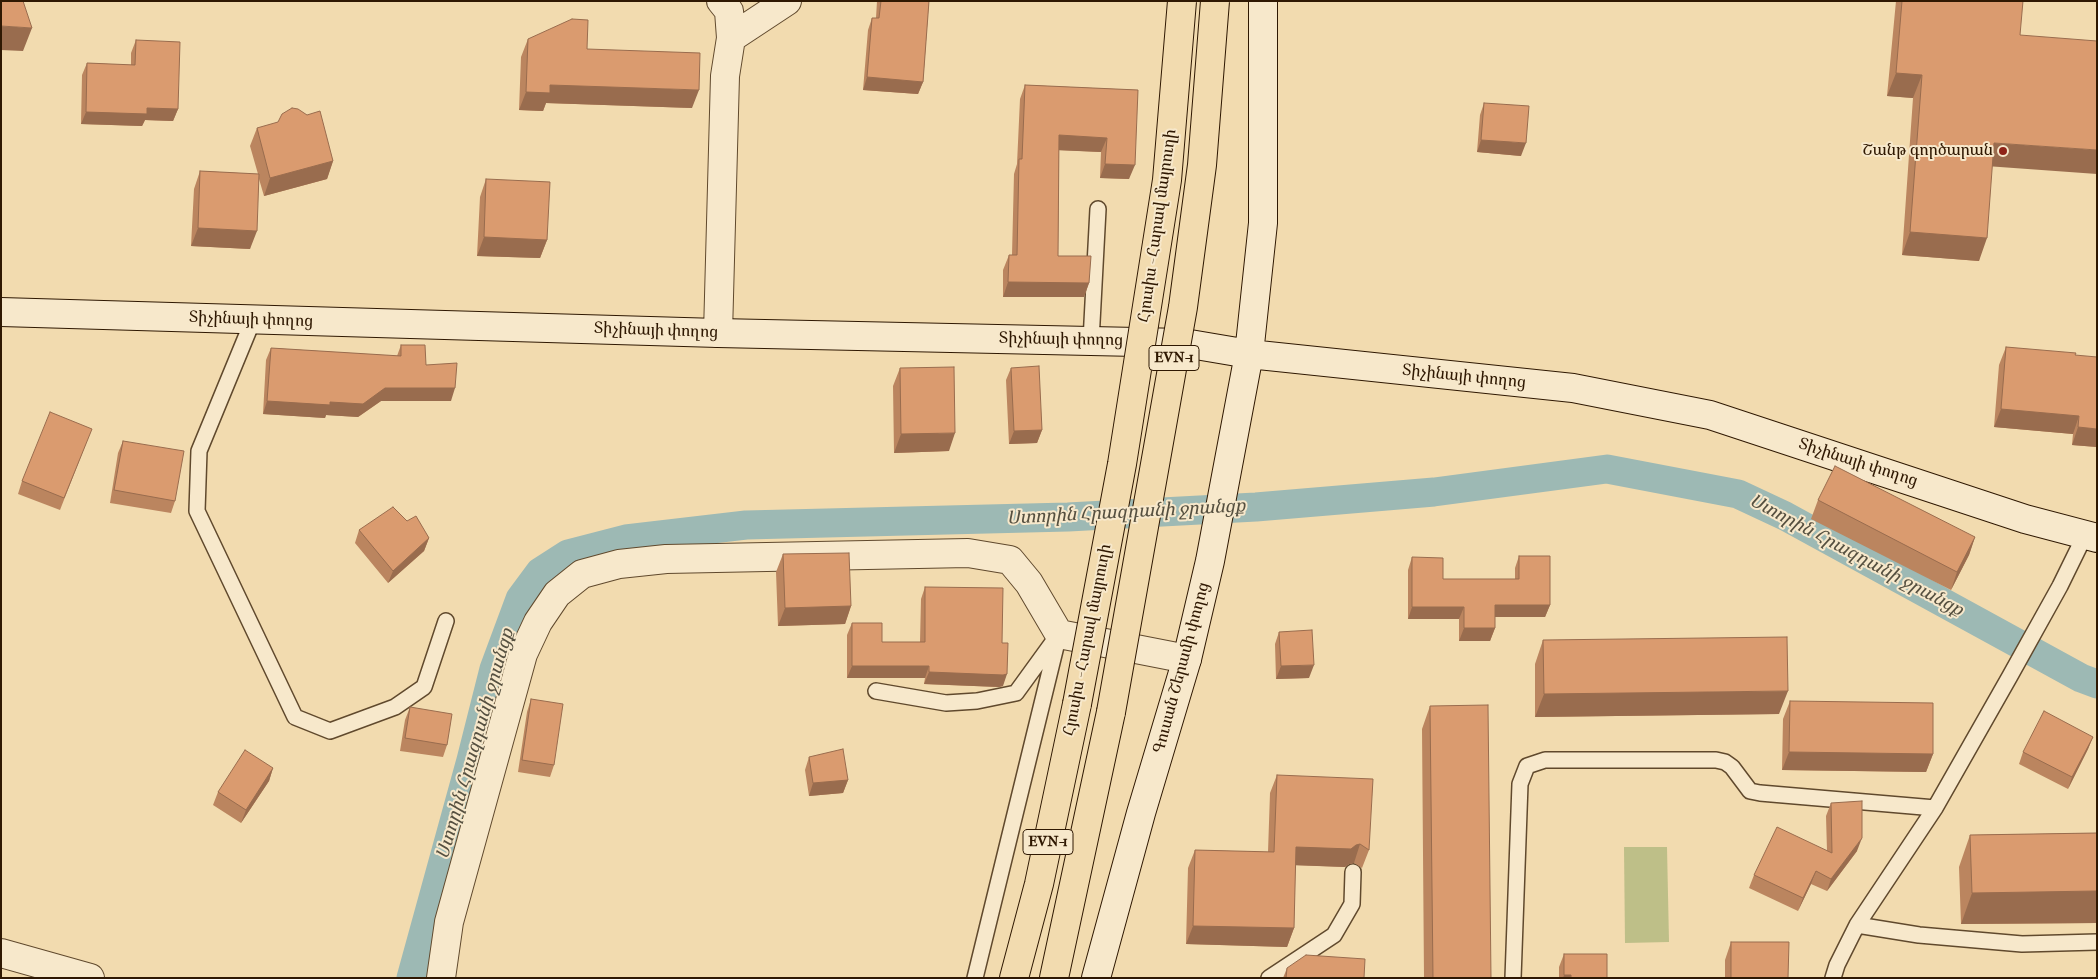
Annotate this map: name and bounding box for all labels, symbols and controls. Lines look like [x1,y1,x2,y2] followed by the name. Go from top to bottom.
[1135,128,1181,324] street label: Հյուսիս - Հարավ մայրուղի
[1863,141,1993,161] place label: Շանթ գործարան
[1997,145,2009,157] marker: Շանթ գործարան
[189,308,313,332] street label: Տիչինայի փողոց
[594,319,718,343] street label: Տիչինայի փողոց
[999,329,1123,351] street label: Տիչինայի փողոց
[1149,346,1199,370] road number: EVN-1
[1401,361,1527,393] street label: Տիչինայի փողոց
[1796,435,1920,491] street label: Տիչինայի փողոց
[1746,490,1966,622] water label: Ստորին Հրազդանի ջրանցք
[1006,496,1246,530] water label: Ստորին Հրազդանի ջրանցք
[1060,543,1116,737] street label: Հյուսիս - Հարավ մայրուղի
[1150,580,1214,756] street label: Գուսան Շերամի փողոց
[433,626,519,862] water label: Ստորին Հրազդանի ջրանցք
[1023,830,1073,854] road number: EVN-1

